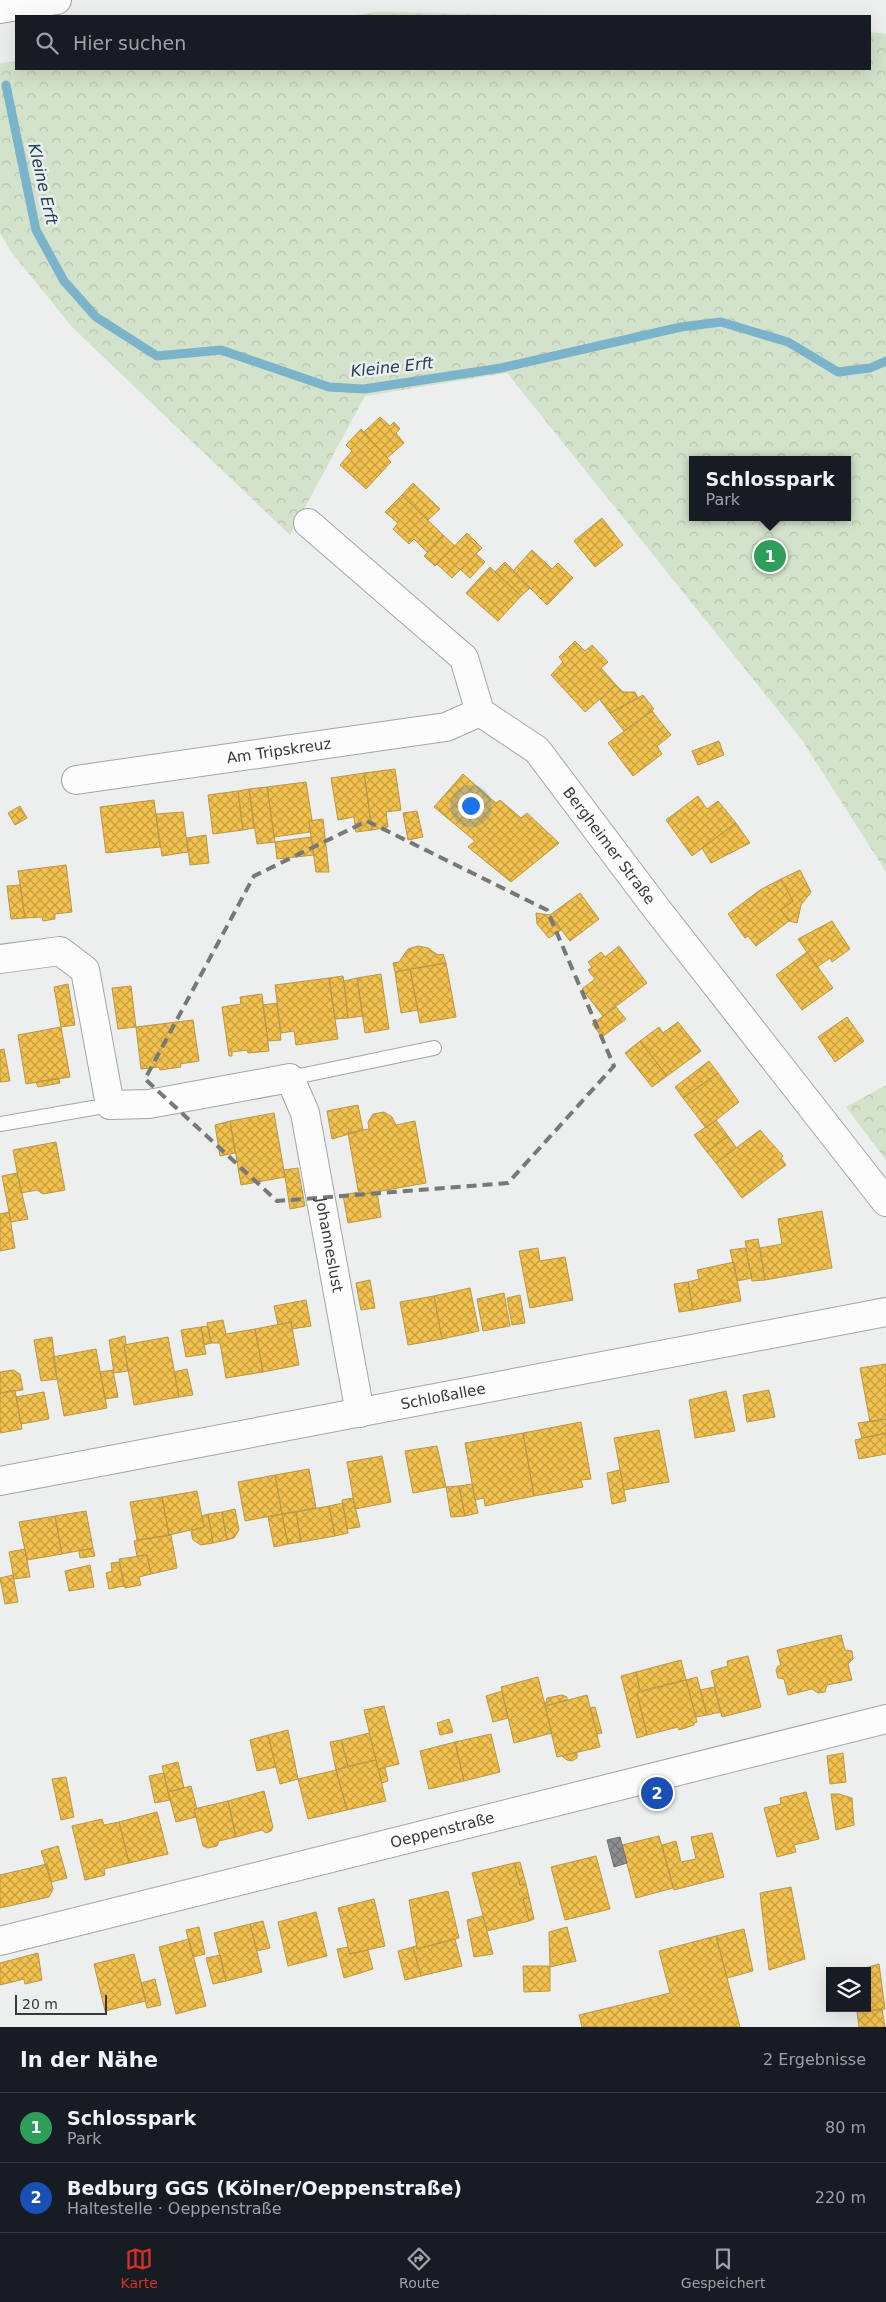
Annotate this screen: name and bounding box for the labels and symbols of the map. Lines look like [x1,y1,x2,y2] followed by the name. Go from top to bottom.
[24,141,62,227] water label: Kleine Erft
[350,353,435,381] water label: Kleine Erft
[754,537,786,575] pin: 1
[225,735,333,767] street label: Am Tripskreuz
[559,784,659,908] street label: Bergheimer Straße
[458,793,484,819] your location
[312,1195,347,1294] street label: Johanneslust
[399,1380,487,1413] street label: Schloßallee
[641,1774,673,1812] pin: 2
[388,1808,496,1852] street label: Oeppenstraße
[15,1992,108,2015] scale bar

